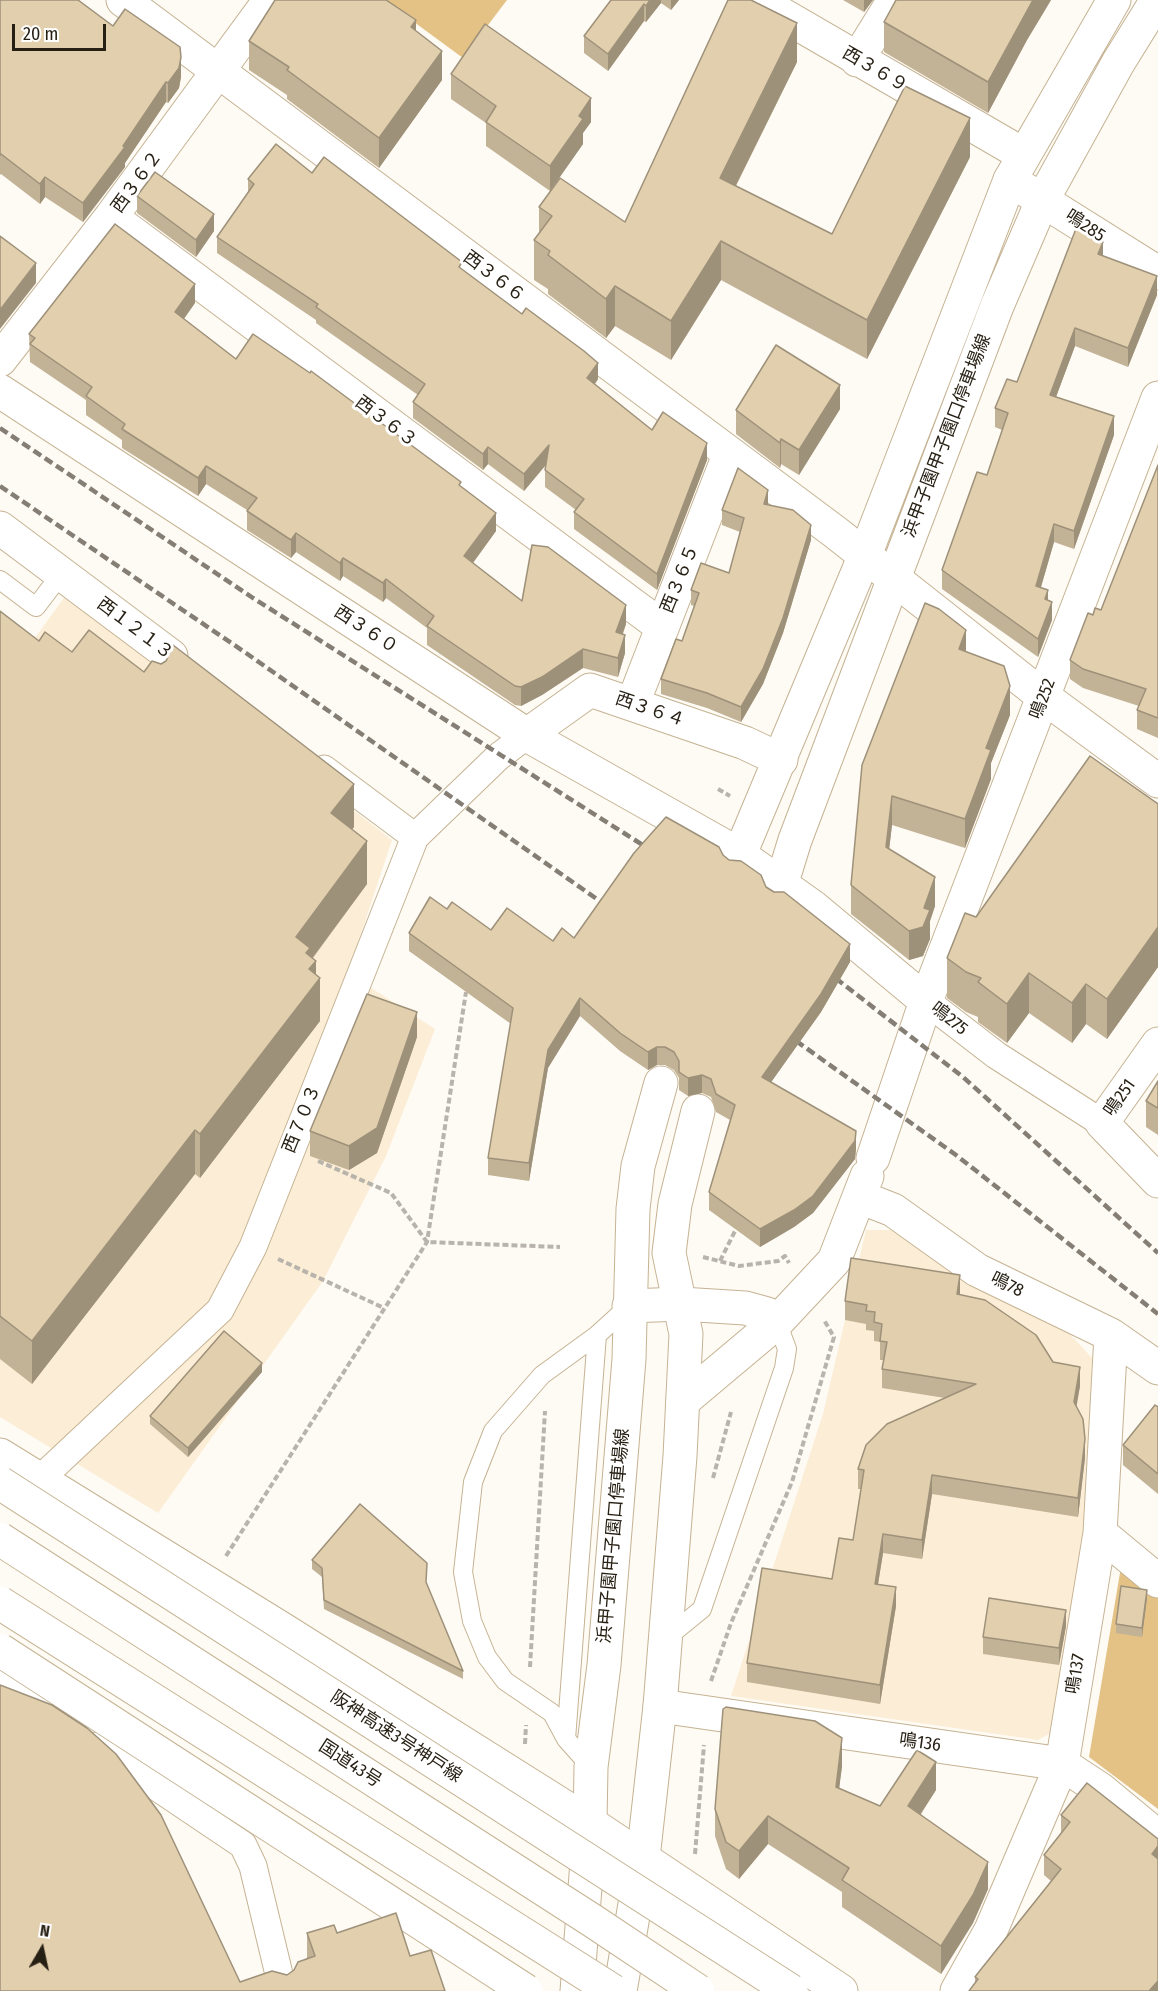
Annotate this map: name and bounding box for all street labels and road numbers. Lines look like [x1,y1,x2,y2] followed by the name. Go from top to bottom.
[838,43,912,97] street label: 西３６９
[107,147,167,217] street label: 西３６２
[1061,205,1109,247] street label: 鳴285
[459,247,529,307] street label: 西３６６
[898,331,996,541] street label: 浜甲子園甲子園口停車場線
[351,392,421,452] street label: 西３６３
[657,542,703,616] street label: 西３６５
[93,593,177,665] street label: 西１２１３
[330,601,402,659] street label: 西３６０
[1025,676,1061,722] street label: 鳴252
[612,688,688,732] street label: 西３６４
[926,998,972,1040] street label: 鳴275
[1100,1075,1140,1121] street label: 鳴251
[279,1082,325,1156] street label: 西７０３
[987,1268,1027,1302] street label: 鳴78
[594,1427,634,1645] street label: 浜甲子園甲子園口停車場線
[1062,1652,1090,1696] street label: 鳴137
[326,1687,466,1787] street label: 阪神高速3号神戸線
[898,1729,942,1757] street label: 鳴136
[315,1736,385,1792] street label: 国道43号

